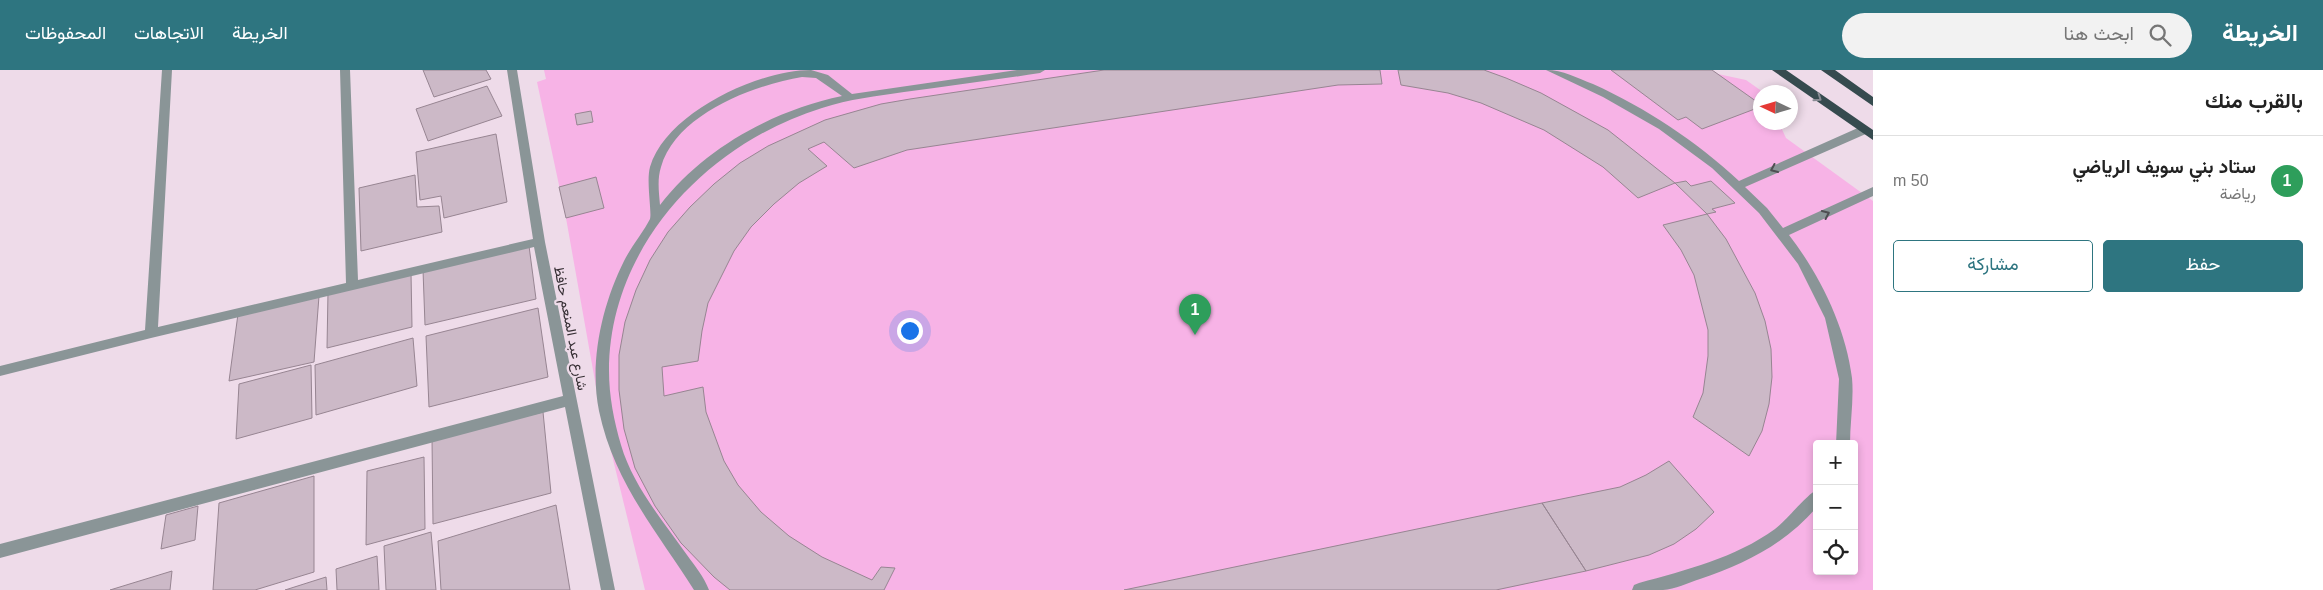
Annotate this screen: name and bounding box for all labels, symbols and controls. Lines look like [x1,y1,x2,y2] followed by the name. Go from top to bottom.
[1842,13,2192,58] search box
[2222,19,2298,46] text: الخريطة
[2146,21,2174,49] icon: search
[25,23,106,43] text: المحفوظات
[134,23,204,43] text: الاتجاهات
[232,23,288,43] text: الخريطة
[2064,23,2134,44] text: ابحث هنا
[1753,85,1798,130] north arrow
[2205,89,2303,112] text: بالقرب منك
[1812,92,1822,101] one-way arrow
[2073,156,2256,177] text: ستاد بني سويف الرياضي
[1770,163,1779,173] one-way arrow
[1893,172,1929,189] text: 50 m
[2283,172,2291,189] text: 1
[2220,185,2256,202] text: رياضة
[1820,210,1829,220] one-way arrow
[1893,240,2093,292] button: مشاركة
[2103,240,2303,292] button: حفظ
[548,264,591,392] street label: شارع عبد المنعم حافظ
[1179,294,1211,335] pin: 1
[897,318,923,344] your location
[1813,440,1858,575] map controls
[1813,440,1858,485] button: +
[1813,485,1858,530] button: −
[1813,530,1858,575] button: locate

